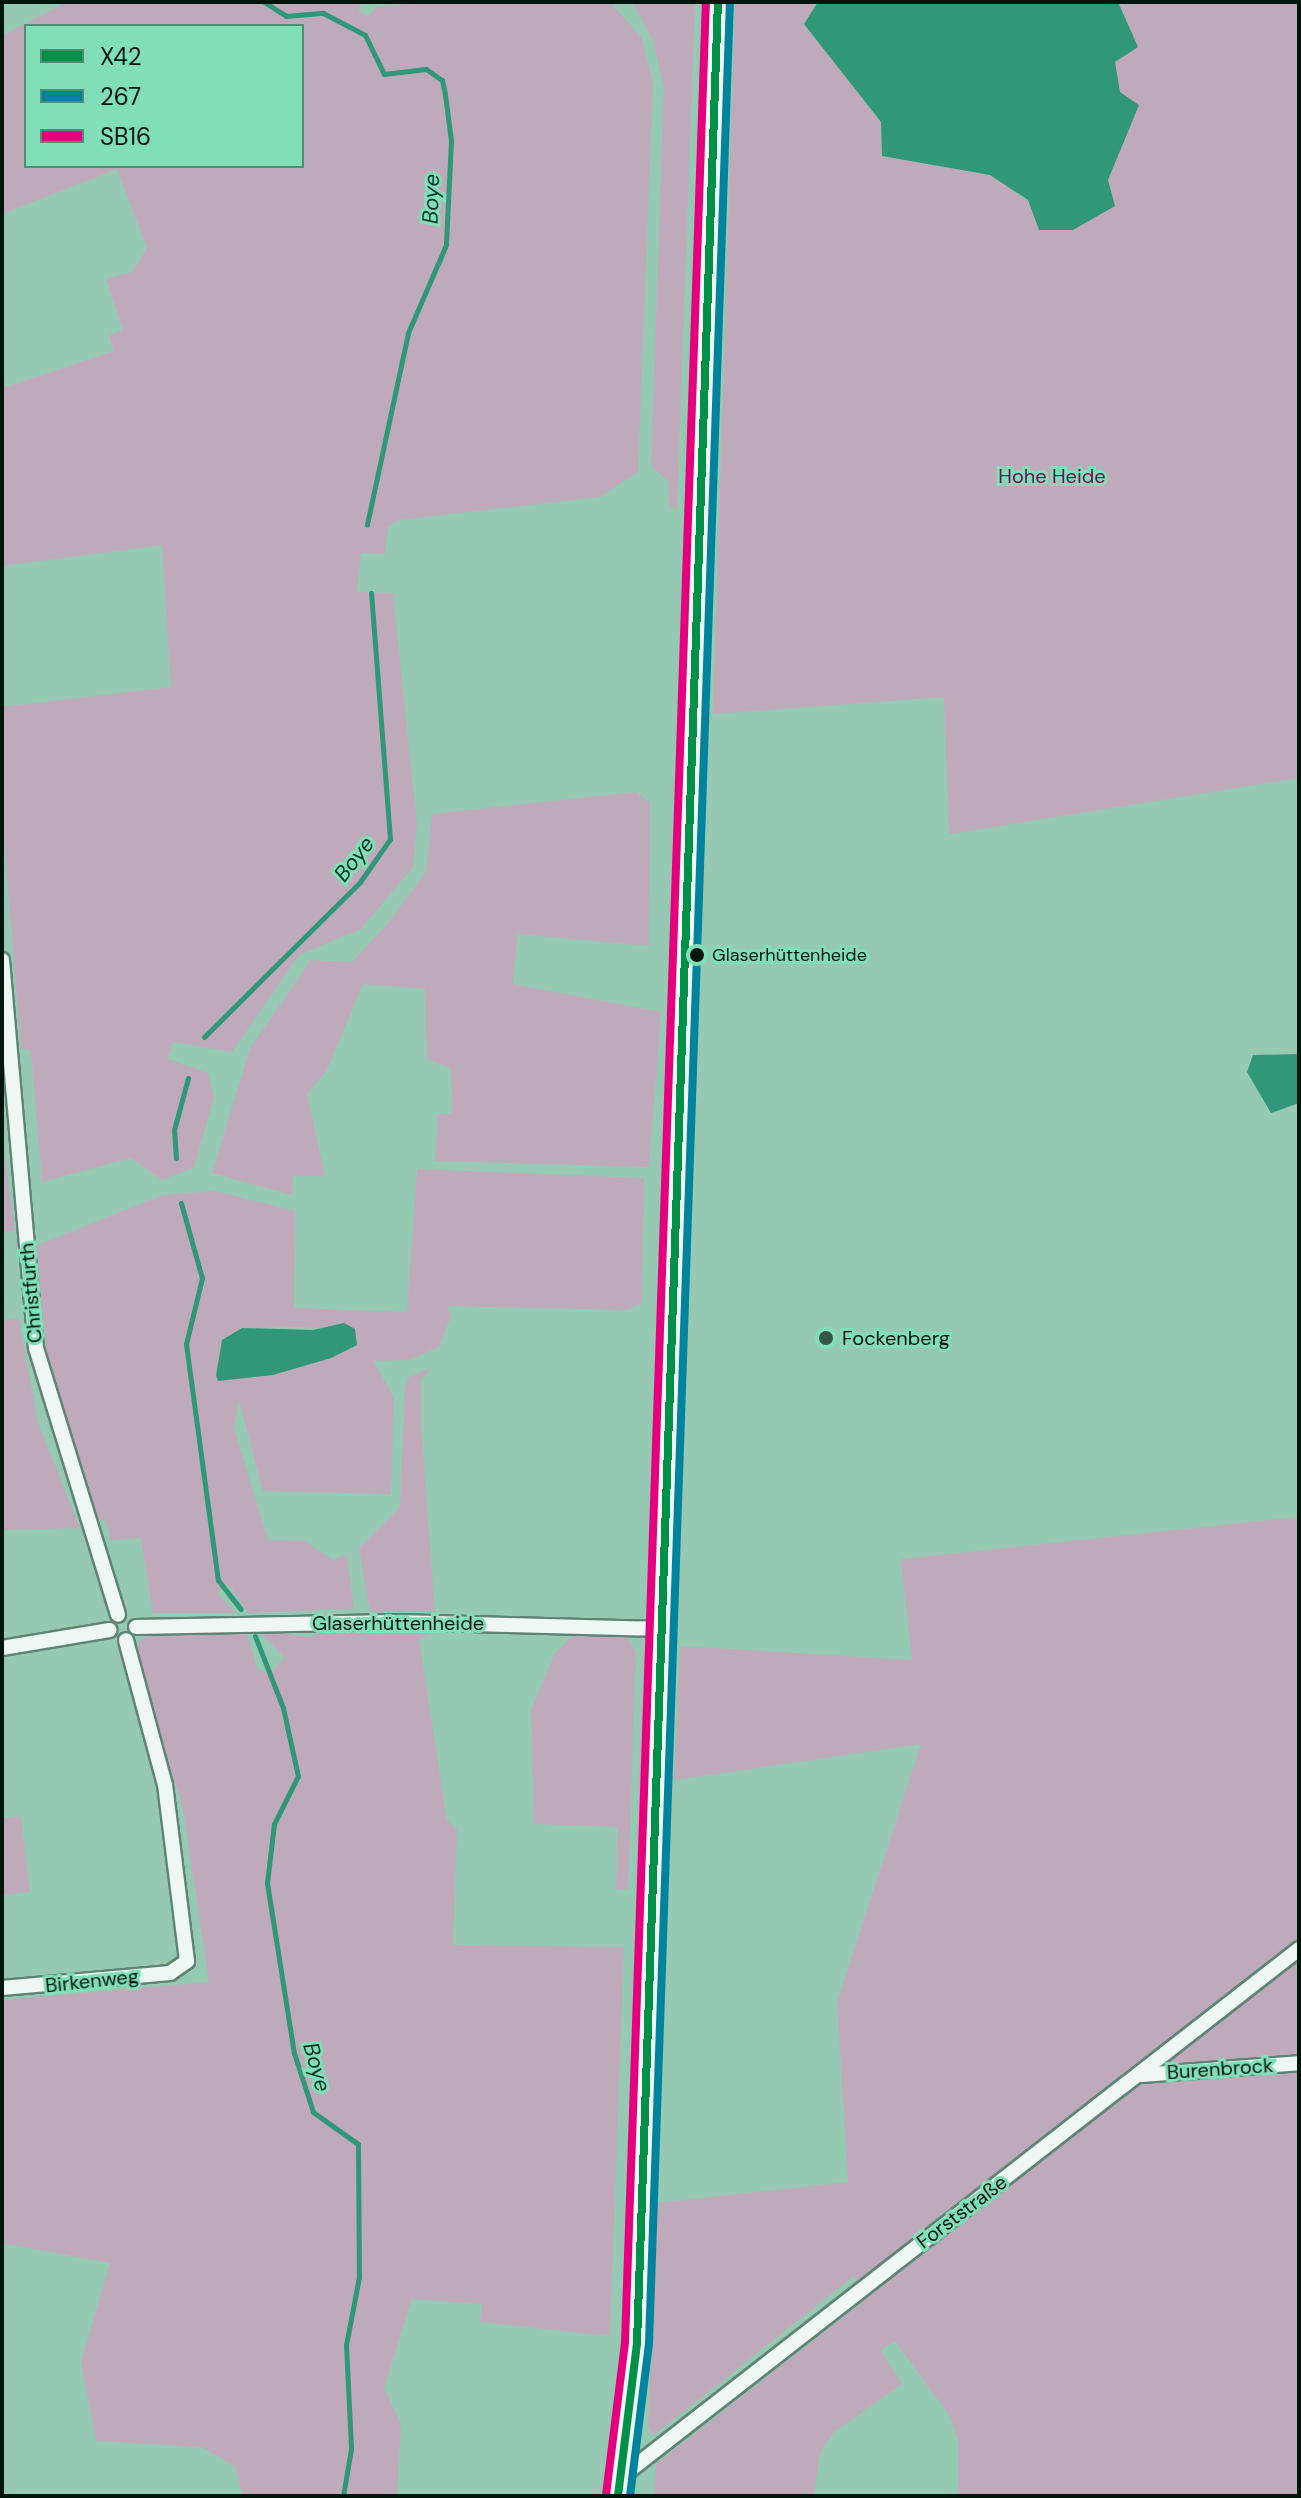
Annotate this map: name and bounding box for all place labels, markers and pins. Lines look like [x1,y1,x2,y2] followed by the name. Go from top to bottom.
[712,944,867,966] place label: Glaserhüttenheide
[689,947,705,963] marker: Glaserhüttenheide
[842,1326,950,1350] place label: Fockenberg
[817,1329,835,1347] marker: Fockenberg

